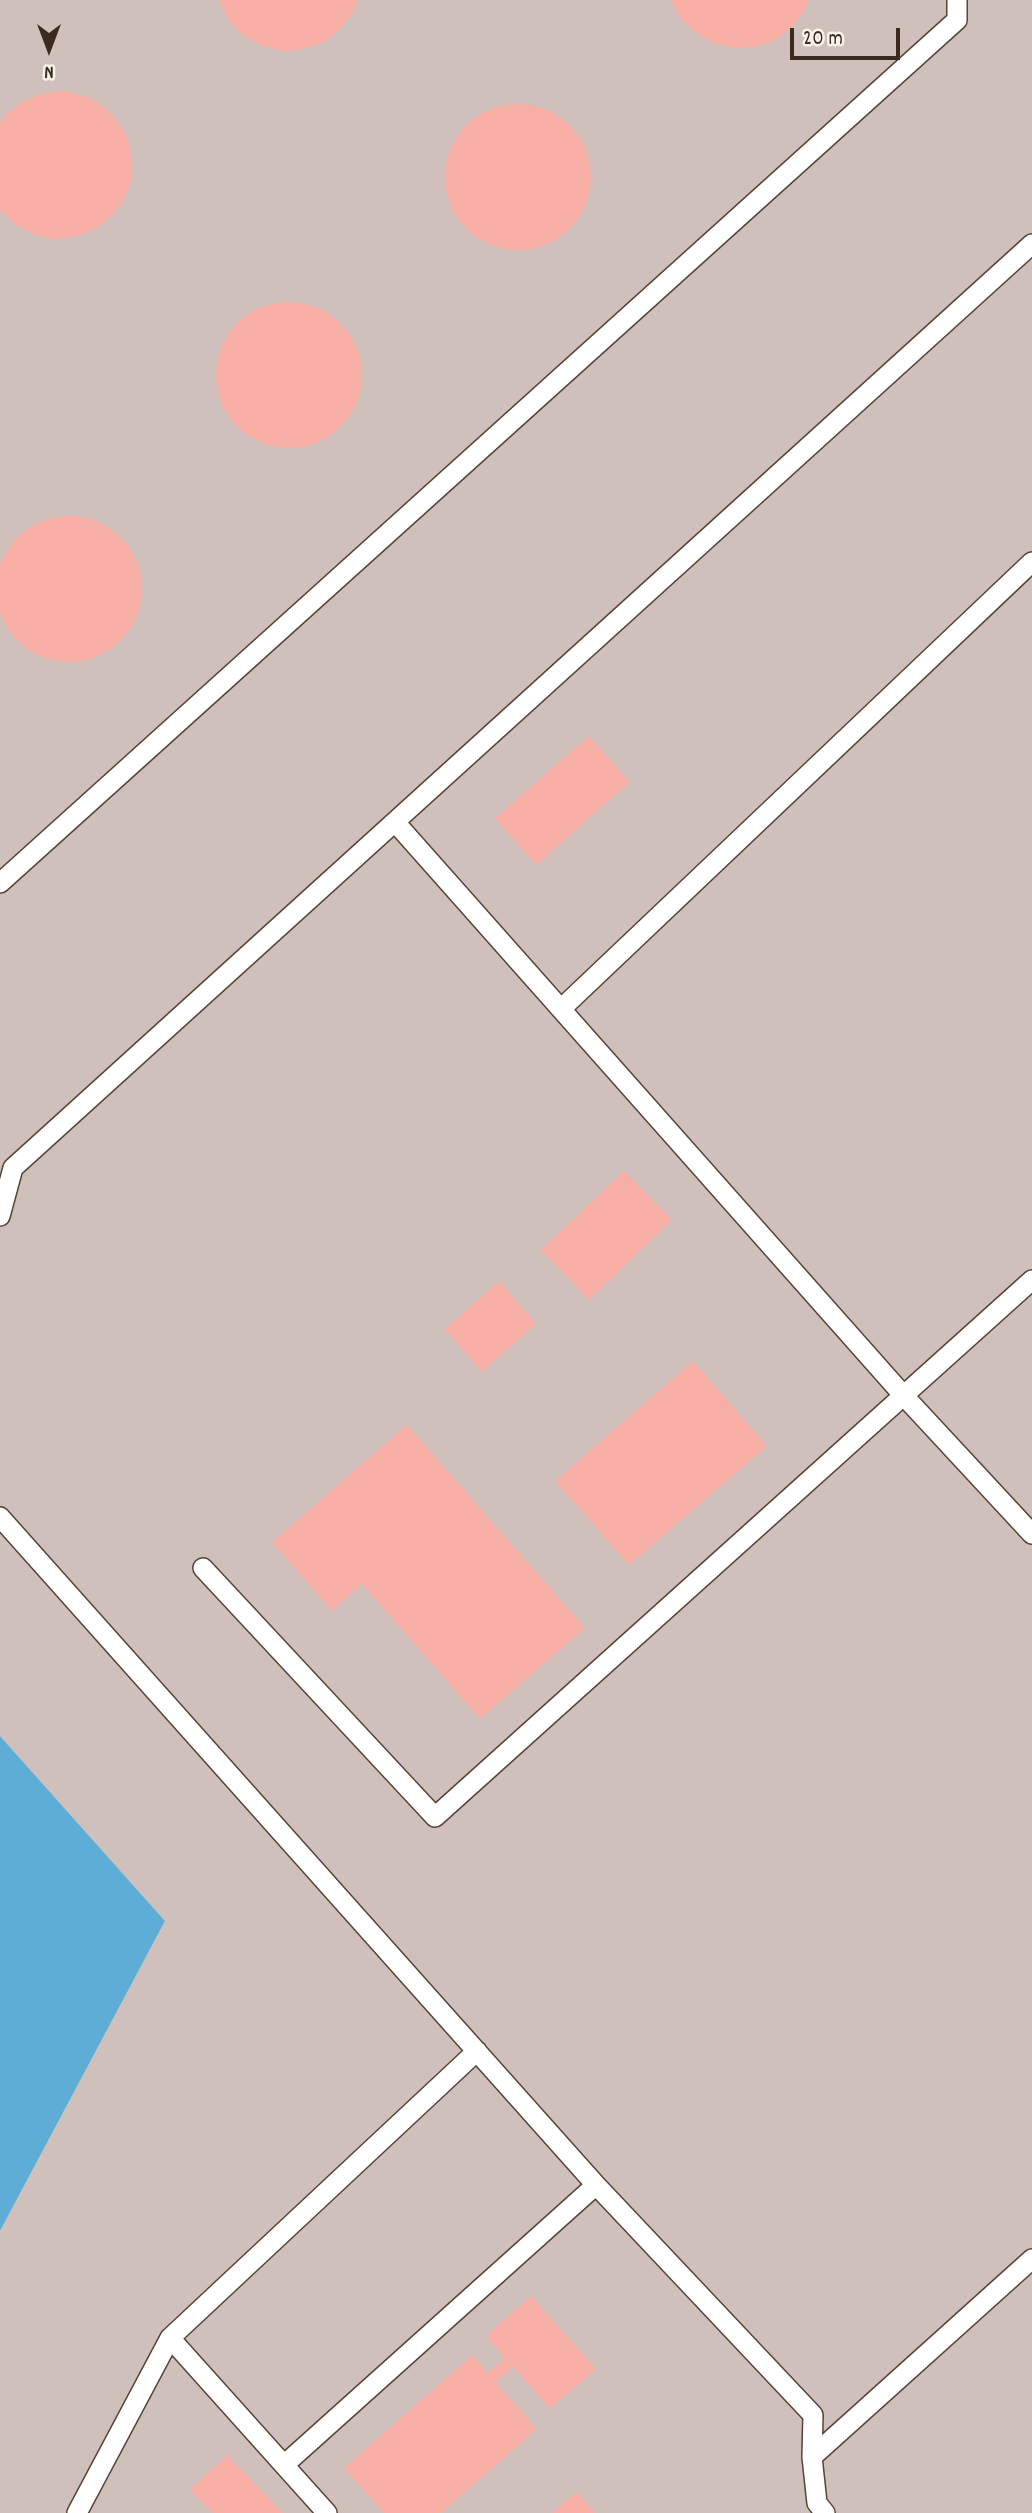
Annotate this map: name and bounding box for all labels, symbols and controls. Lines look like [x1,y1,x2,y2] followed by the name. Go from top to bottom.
[14,14,84,84] north arrow
[794,14,904,58] scale bar
[803,25,843,55] text: 20 m
[44,57,54,84] text: N

